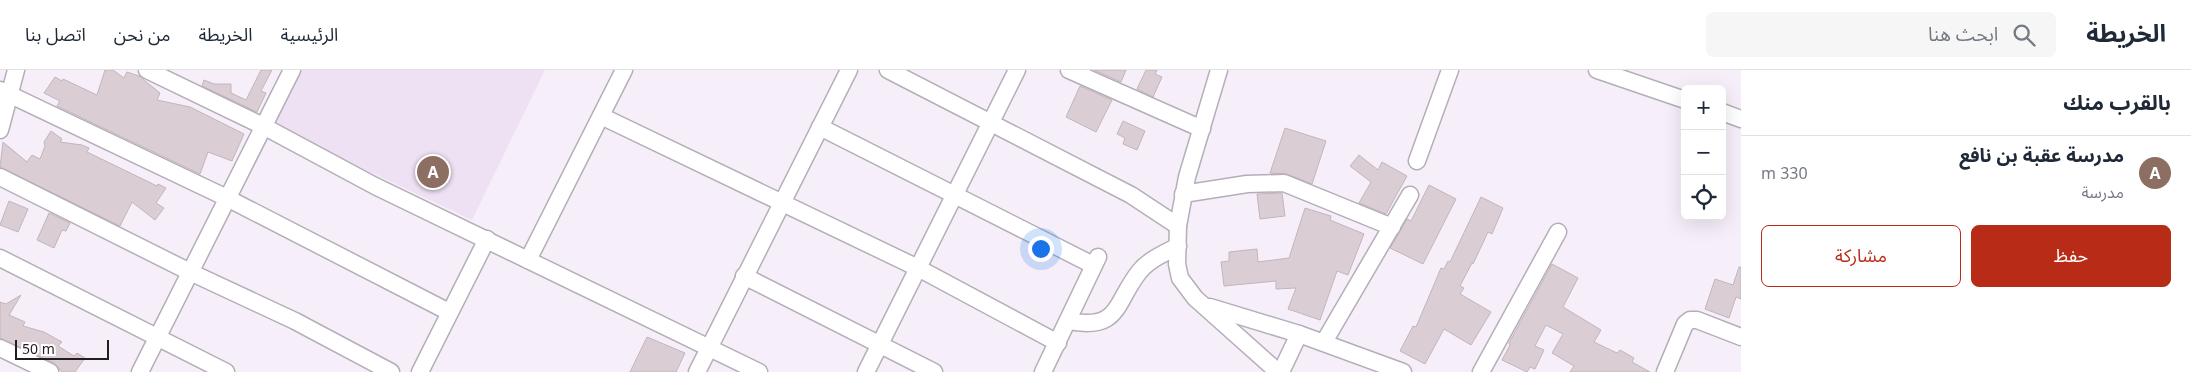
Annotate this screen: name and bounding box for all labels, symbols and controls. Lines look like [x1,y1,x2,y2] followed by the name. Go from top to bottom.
[1706,12,2056,57] search box
[2086,16,2166,49] text: الخريطة
[1928,21,1998,47] text: ابحث هنا
[2010,21,2038,49] icon: search
[25,22,86,46] text: اتصل بنا
[114,22,171,46] text: من نحن
[199,22,252,46] text: الخريطة
[280,22,338,46] text: الرئيسية
[1681,85,1726,220] map controls
[1681,85,1726,130] button: +
[2063,88,2171,116] text: بالقرب منك
[1681,130,1726,175] button: −
[1959,142,2124,168] text: مدرسة عقبة بن نافع
[417,153,449,191] pin: A
[1761,162,1808,184] text: 330 m
[2149,162,2161,184] text: A
[1681,175,1726,220] button: locate
[2081,181,2124,203] text: مدرسة
[1761,225,1961,287] button: مشاركة
[1971,225,2171,287] button: حفظ
[1028,236,1054,262] your location
[15,337,109,360] scale bar
[22,339,55,358] text: 50 m

